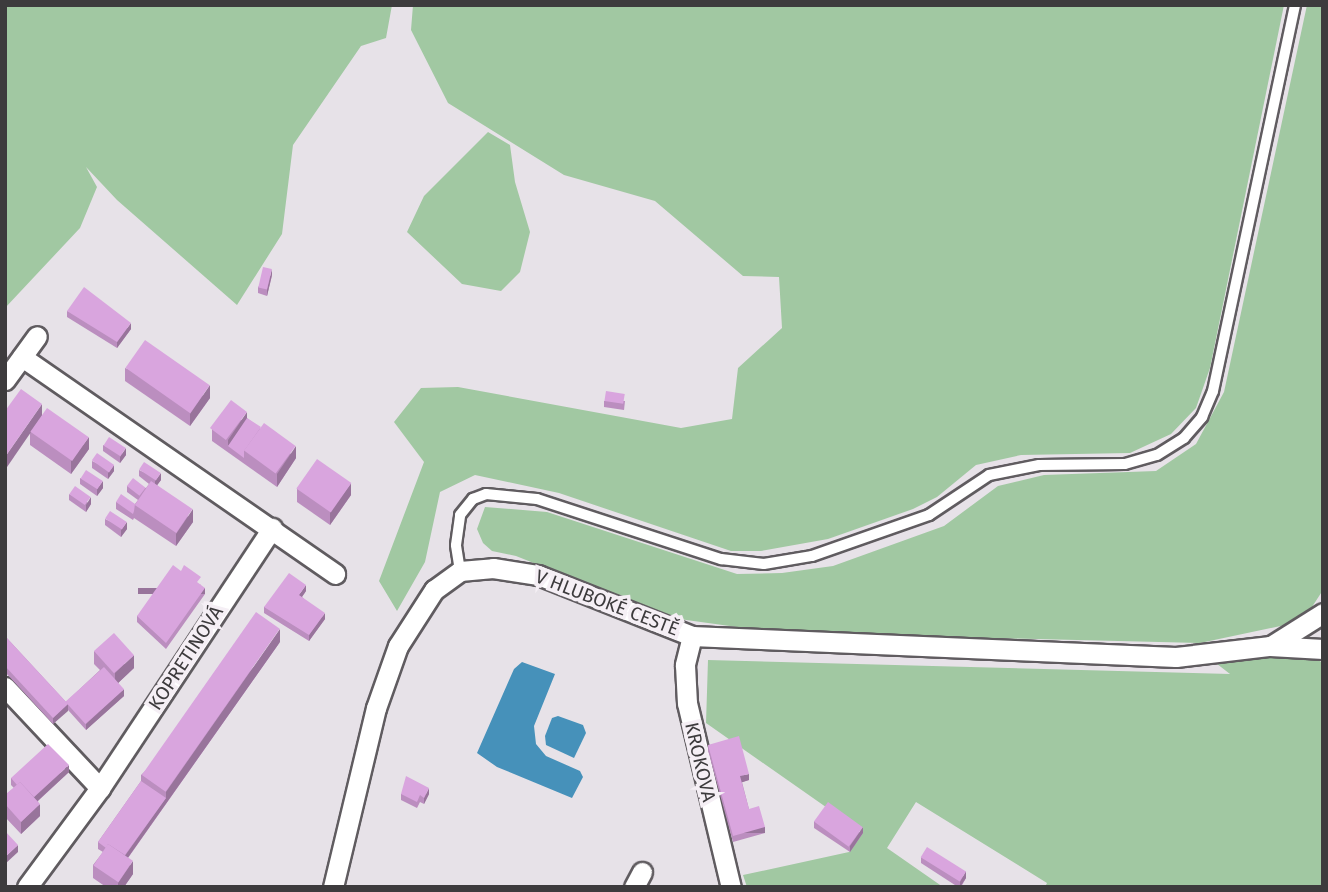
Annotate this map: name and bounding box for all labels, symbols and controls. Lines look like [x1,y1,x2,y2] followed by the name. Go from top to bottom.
[532,565,682,641] street label: V HLUBOKÉ CESTĚ
[144,602,228,714] street label: KOPRETINOVÁ
[680,720,720,804] street label: KROKOVA

